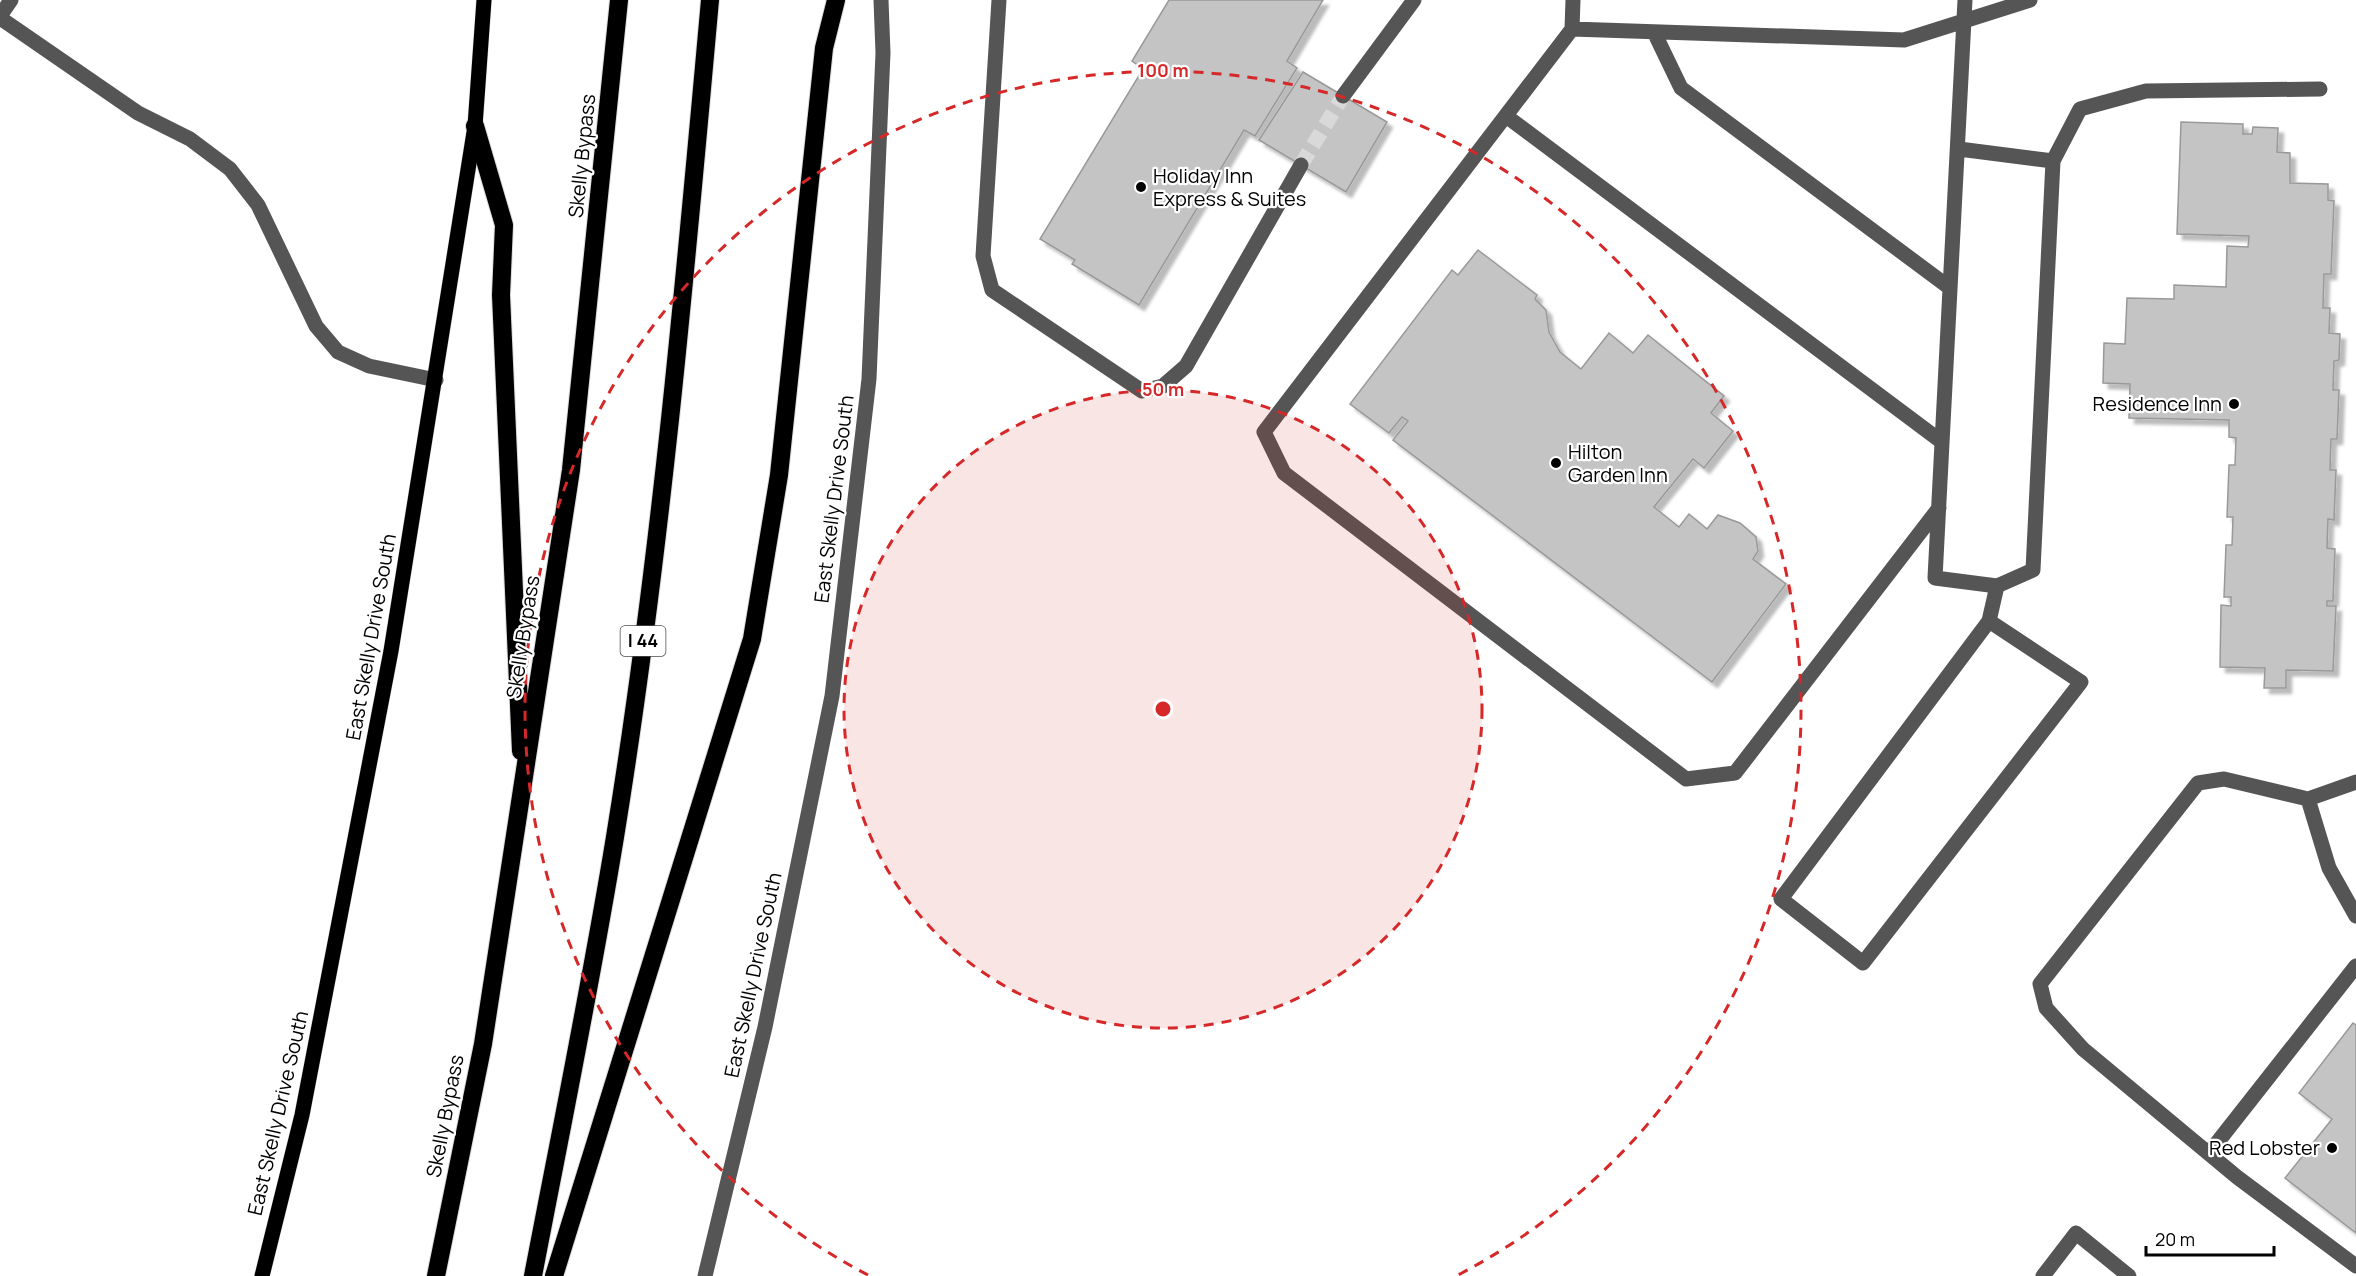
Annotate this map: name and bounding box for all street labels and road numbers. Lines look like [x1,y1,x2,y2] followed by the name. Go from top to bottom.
[562,93,601,219] street label: Skelly Bypass
[807,393,860,604] street label: East Skelly Drive South
[339,531,402,742] street label: East Skelly Drive South
[499,573,546,700] street label: Skelly Bypass
[620,626,666,656] road number: I 44
[718,870,787,1080] street label: East Skelly Drive South
[241,1008,314,1218] street label: East Skelly Drive South
[419,1052,470,1180] street label: Skelly Bypass

